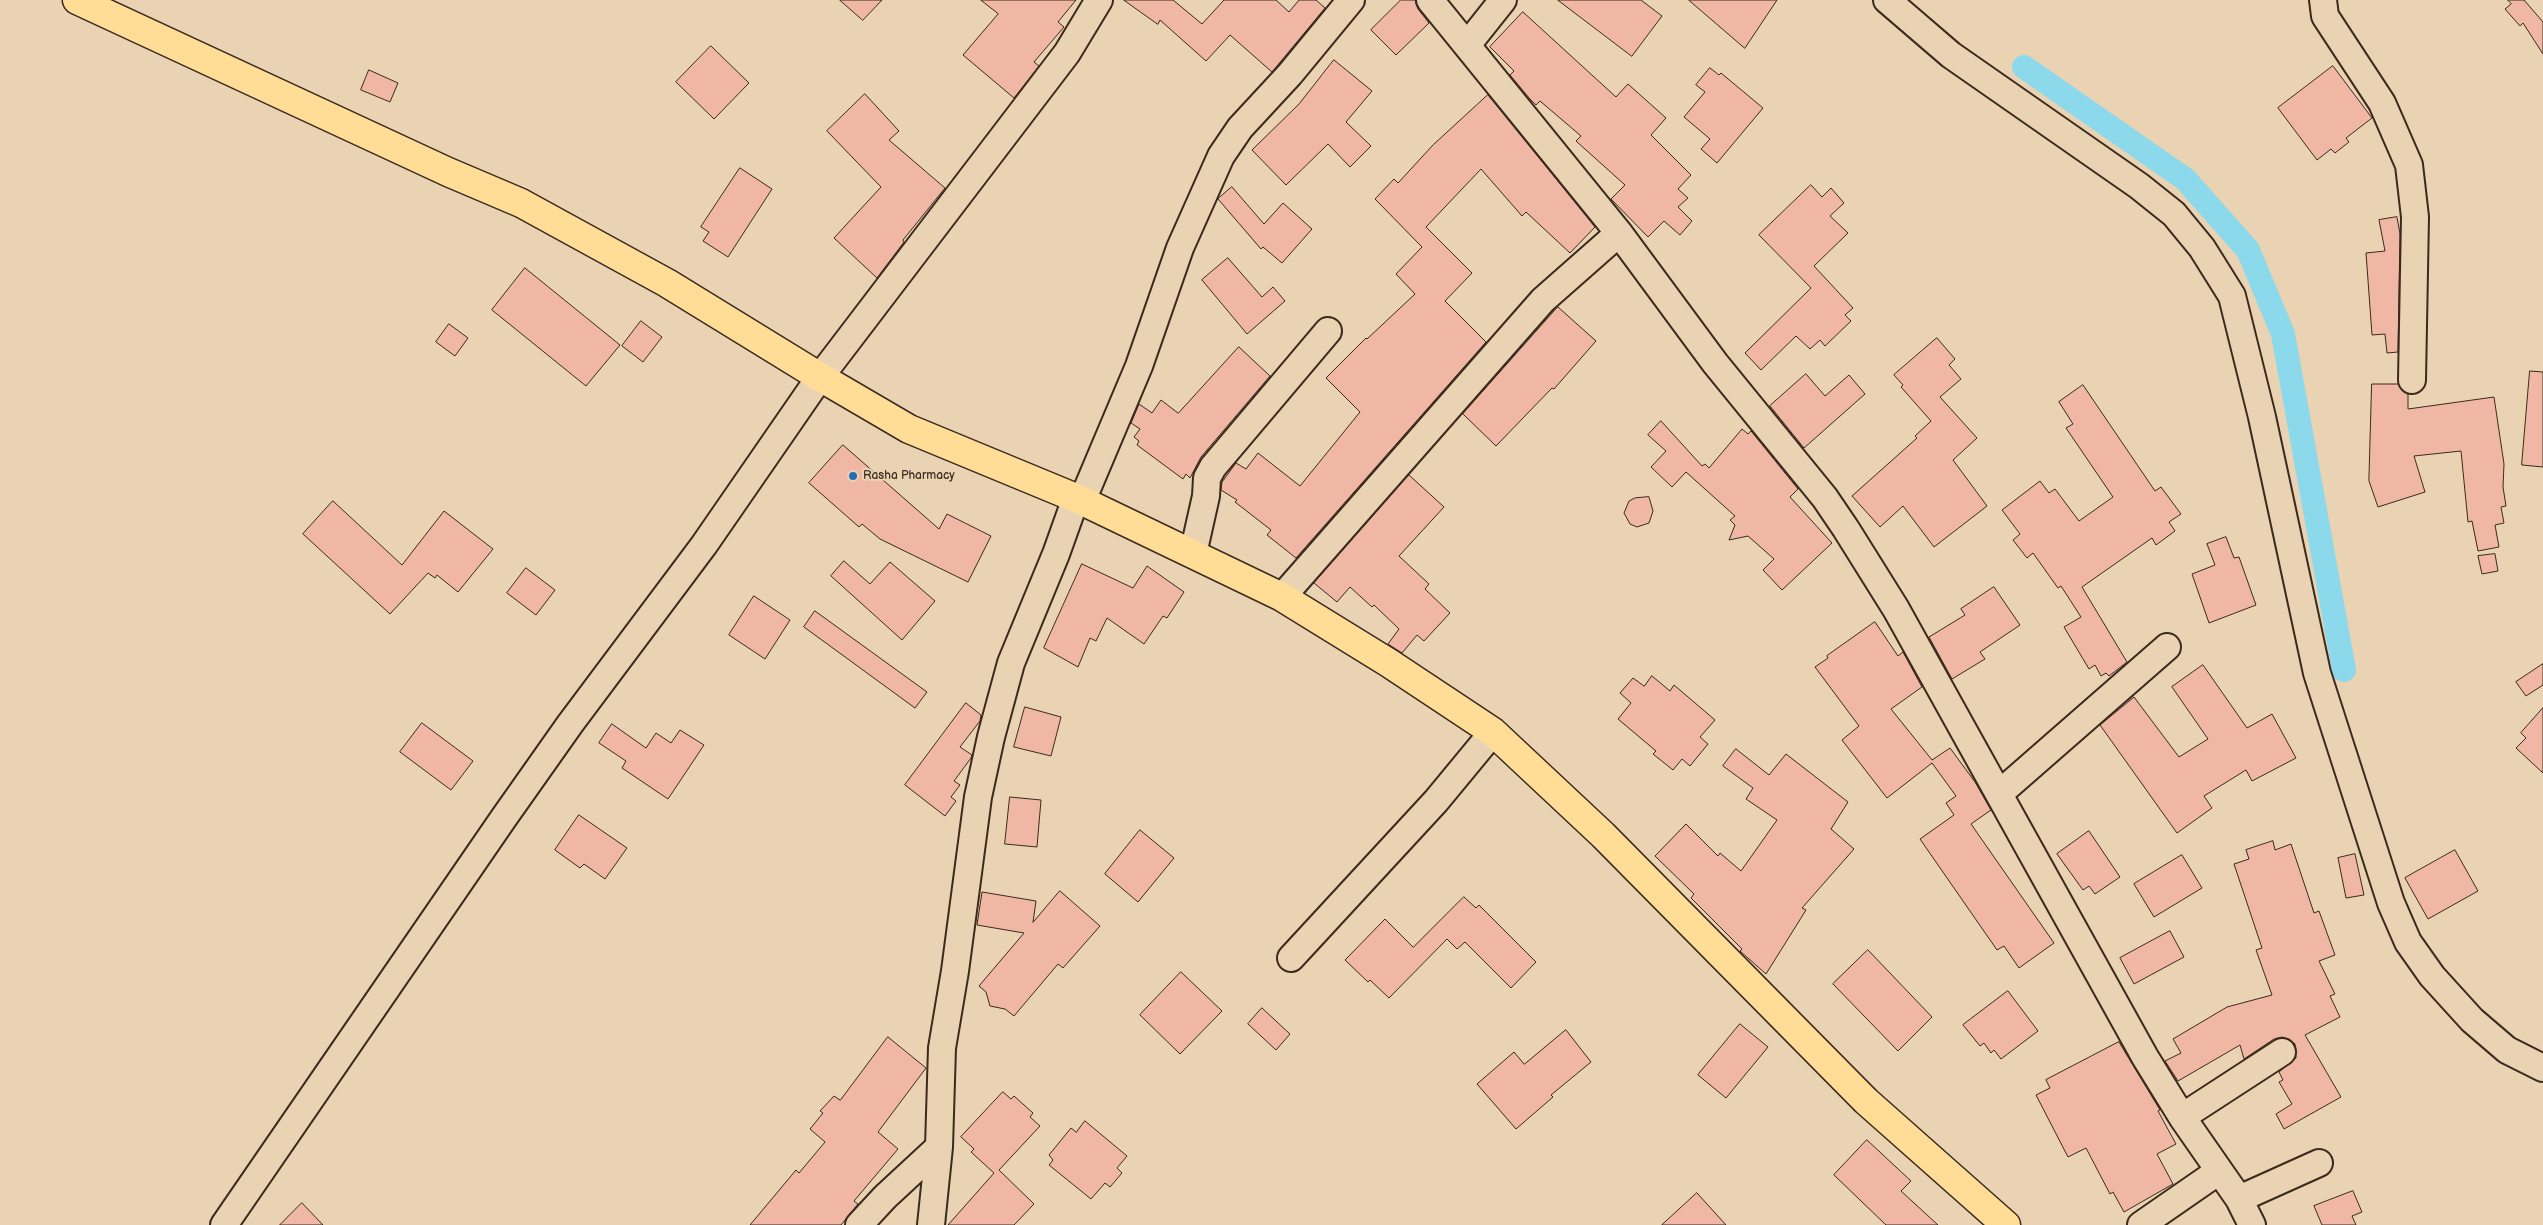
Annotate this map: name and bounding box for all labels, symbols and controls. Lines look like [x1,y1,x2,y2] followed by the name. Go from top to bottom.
[863,469,955,483] place label: Rasha Pharmacy
[847,470,859,482] marker: Rasha Pharmacy

